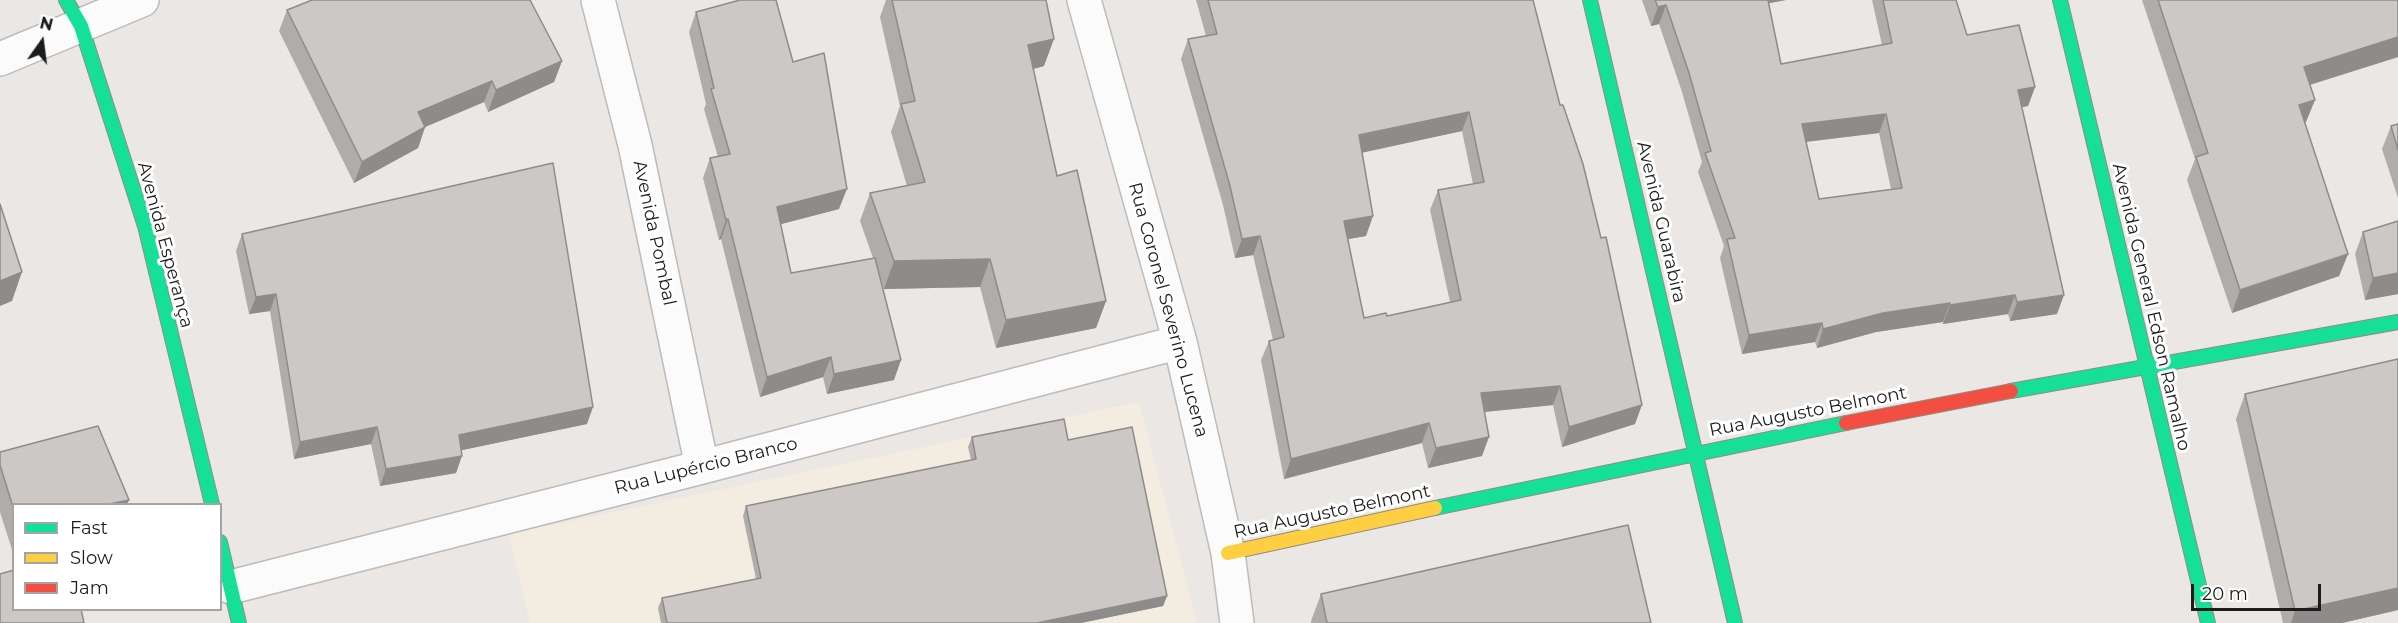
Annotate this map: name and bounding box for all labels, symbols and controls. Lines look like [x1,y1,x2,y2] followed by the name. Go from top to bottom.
[12,12,72,72] north arrow
[38,13,55,35] text: N
[1632,139,1690,305] street label: Avenida Guarabira
[628,158,680,308] street label: Avenida Pombal
[132,160,198,330] street label: Avenida Esperança
[2107,161,2195,453] street label: Avenida General Edson Ramalho
[1123,180,1213,440] street label: Rua Coronel Severino Lucena
[1707,382,1909,442] street label: Rua Augusto Belmont
[612,433,800,499] street label: Rua Lupércio Branco
[1232,481,1432,543] street label: Rua Augusto Belmont
[12,503,222,611] legend
[70,517,108,539] text: Fast
[70,547,113,569] text: Slow
[2194,572,2324,610] scale bar
[70,577,109,599] text: Jam
[2202,583,2248,605] text: 20 m

